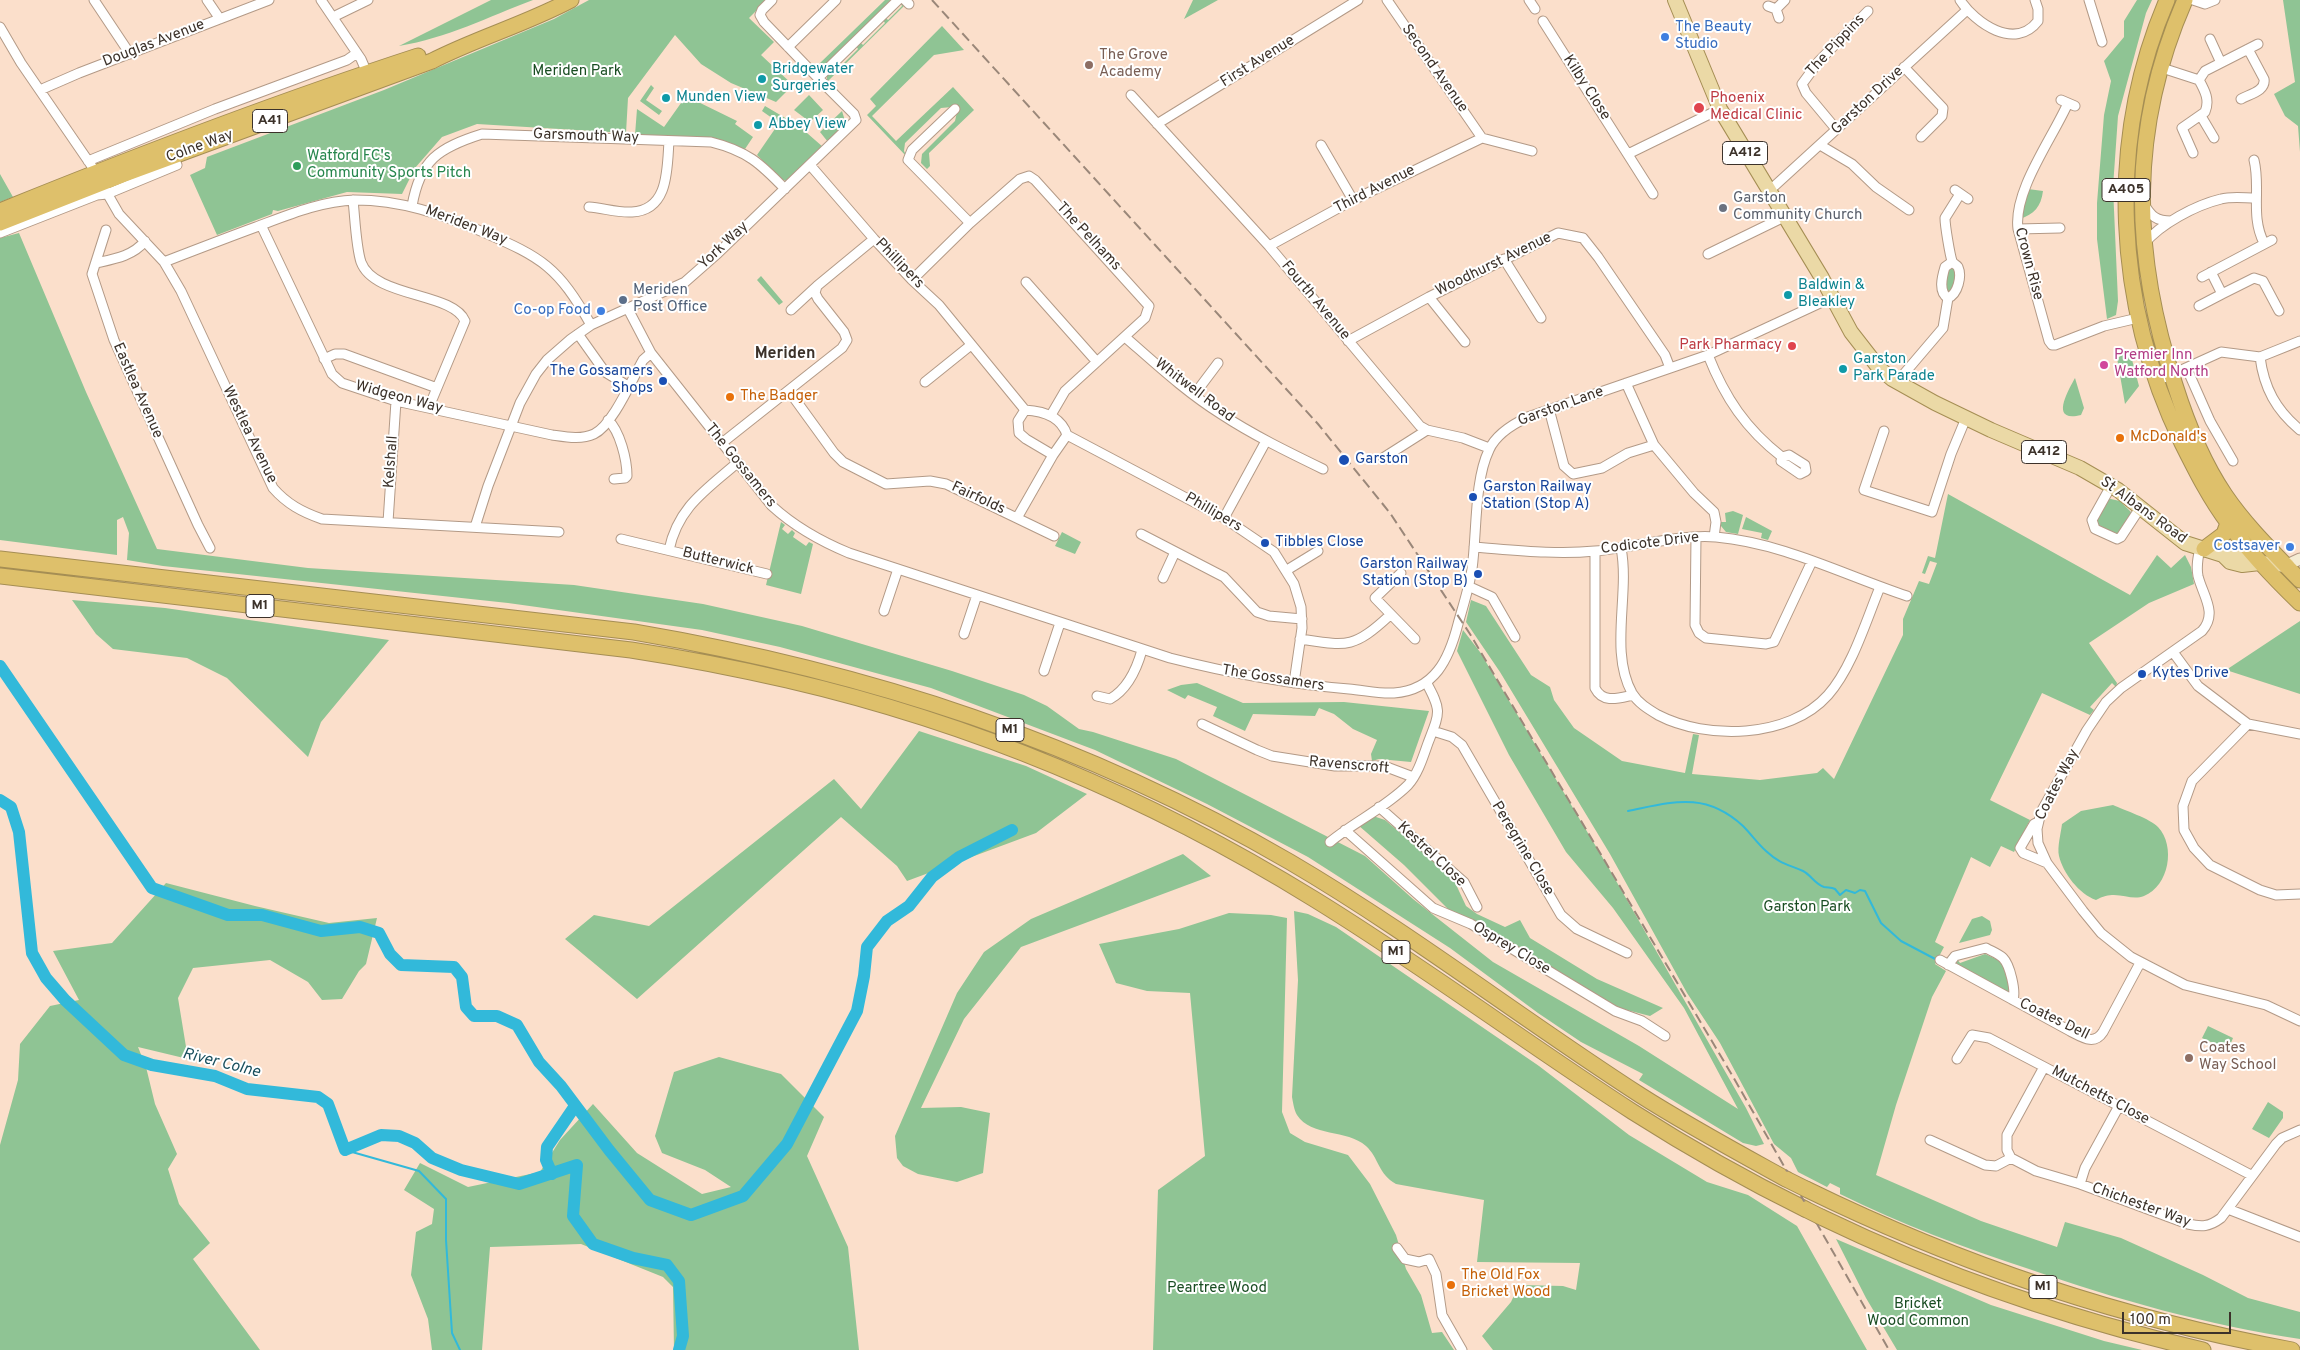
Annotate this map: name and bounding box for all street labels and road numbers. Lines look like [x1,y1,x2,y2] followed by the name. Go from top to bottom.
[1803,11,1869,81] street label: The Pippins
[100,16,208,72] street label: Douglas Avenue
[1397,21,1471,117] street label: Second Avenue
[1218,32,1298,92] street label: First Avenue
[1558,52,1614,124] street label: Kilby Close
[1828,63,1908,139] street label: Garston Drive
[252,110,288,132] road number: A41
[533,126,639,148] street label: Garsmouth Way
[164,127,236,167] street label: Colne Way
[1722,142,1768,164] road number: A412
[1331,162,1419,218] street label: Third Avenue
[2102,178,2150,202] road number: A405
[1052,199,1124,275] street label: The Pelhams
[422,202,510,250] street label: Meriden Way
[695,218,753,274] street label: York Way
[2010,226,2046,302] street label: Crown Rise
[1433,229,1555,301] street label: Woodhurst Avenue
[871,235,927,293] street label: Phillipers
[1277,258,1353,344] street label: Fourth Avenue
[108,341,166,441] street label: Eastlea Avenue
[1151,355,1237,427] street label: Whitwell Road
[353,378,445,418] street label: Widgeon Way
[218,383,280,487] street label: Westlea Avenue
[1516,383,1606,431] street label: Garston Lane
[700,420,780,512] street label: The Gossamers
[381,435,403,489] street label: Kelshall
[2022,441,2066,464] road number: A412
[2096,474,2190,548] street label: St Albans Road
[948,479,1008,519] street label: Fairfolds
[1181,489,1245,537] street label: Phillipers
[1600,529,1700,559] street label: Codicote Drive
[680,544,756,580] street label: Butterwick
[246,594,274,618] road number: M1
[1221,662,1325,696] street label: The Gossamers
[996,718,1024,742] road number: M1
[2032,746,2084,824] street label: Coates Way
[1308,754,1390,778] street label: Ravenscroft
[1487,799,1557,899] street label: Peregrine Close
[1393,819,1469,891] street label: Kestrel Close
[1469,919,1553,979] street label: Osprey Close
[1382,940,1410,964] road number: M1
[2016,995,2092,1045] street label: Coates Dell
[2048,1063,2152,1129] street label: Mutchetts Close
[2089,1180,2193,1232] street label: Chichester Way
[2029,1275,2057,1298] road number: M1

